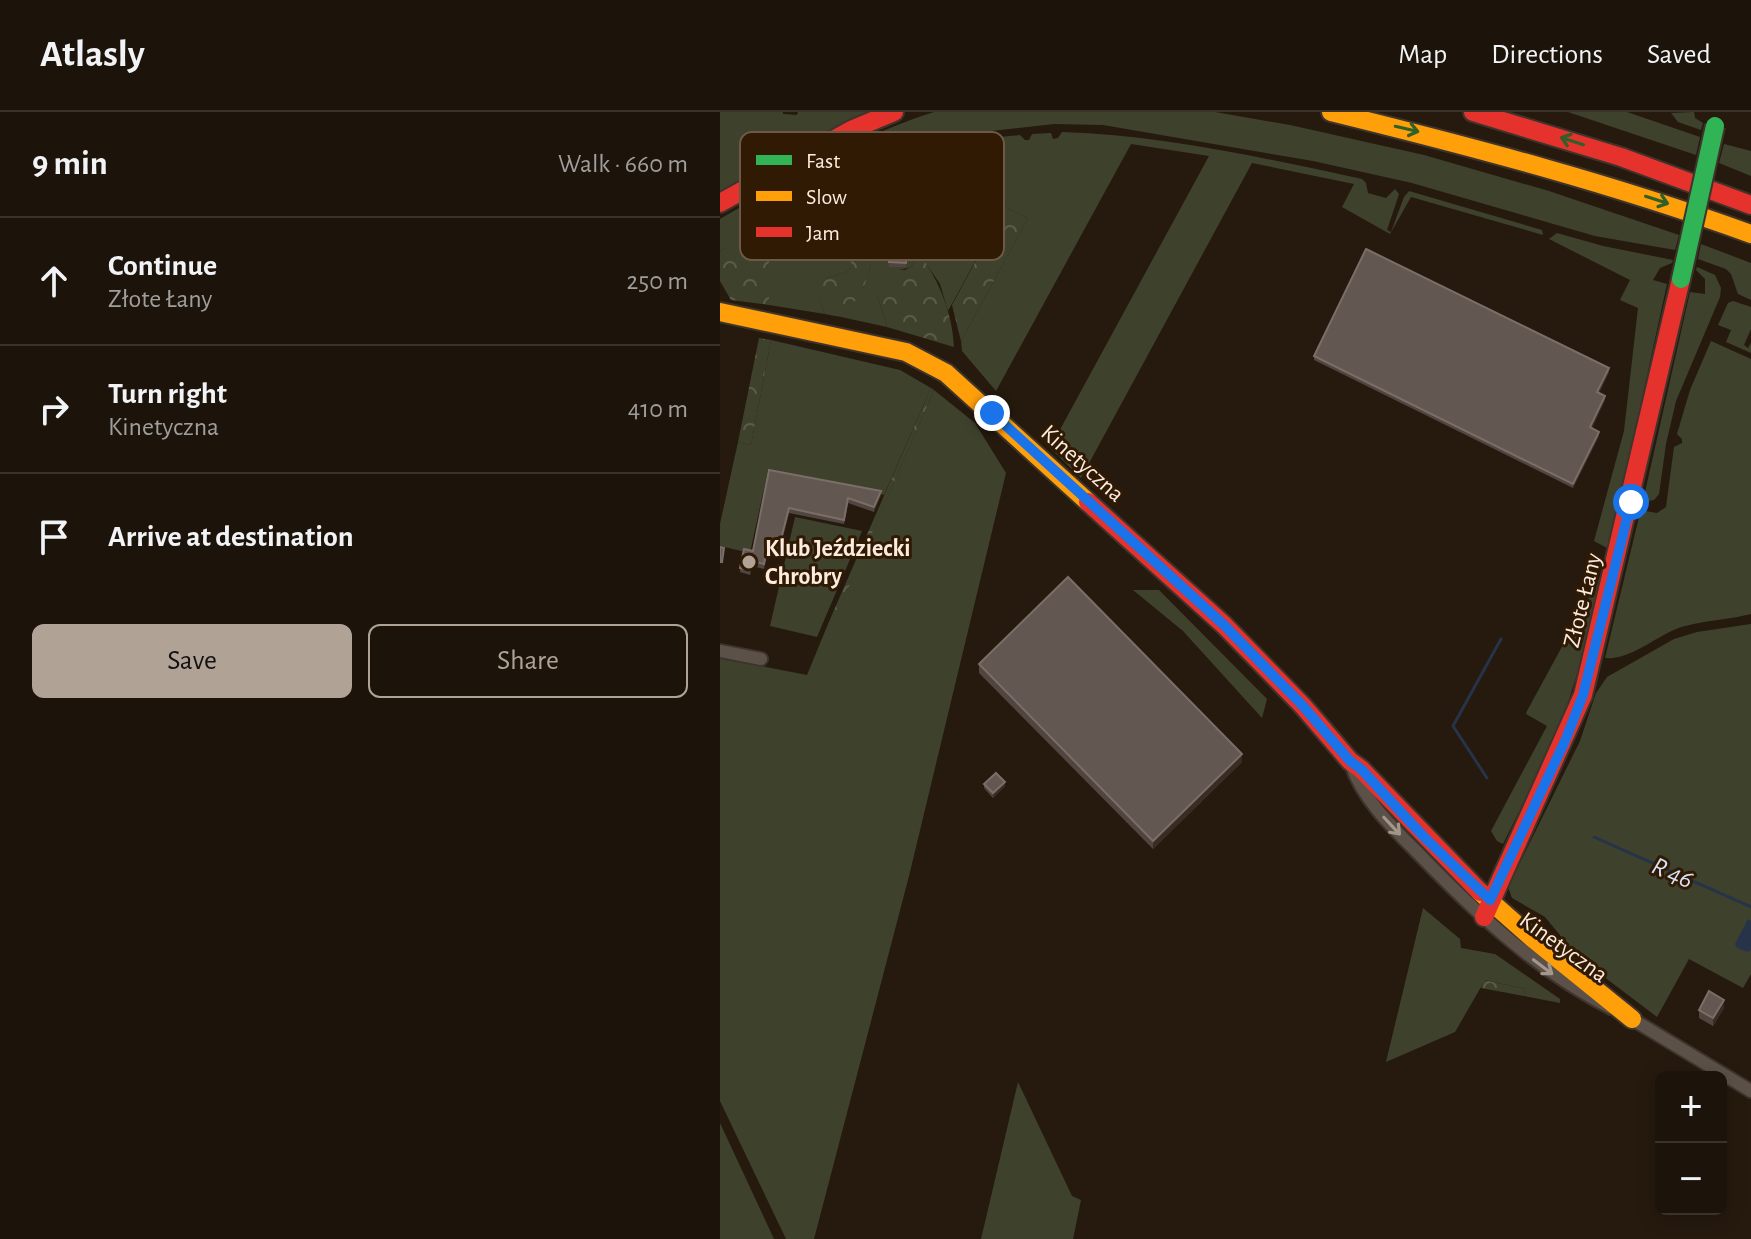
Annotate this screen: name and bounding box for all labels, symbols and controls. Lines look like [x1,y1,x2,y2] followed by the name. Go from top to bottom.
[40,36,145,74] text: Atlasly
[1398,41,1447,69] text: Map
[1491,41,1603,69] text: Directions
[1647,41,1711,69] text: Saved
[1394,122,1420,137] one-way arrow
[740,132,1004,260] legend
[1560,133,1585,148] one-way arrow
[32,147,108,181] text: 9 min
[806,150,840,172] text: Fast
[558,151,688,177] text: Walk · 660 m
[806,186,847,208] text: Slow
[1645,194,1670,209] one-way arrow
[806,222,840,244] text: Jam
[108,251,217,281] text: Continue
[32,259,76,303] icon: ahead
[626,268,688,294] text: 250 m
[108,286,212,312] text: Złote Łany
[108,379,227,409] text: Turn right
[32,387,76,431] icon: right
[974,395,1010,431] route end
[628,396,688,422] text: 410 m
[108,414,219,440] text: Kinetyczna
[1036,421,1128,507] street label: Kinetyczna
[1613,484,1649,520] route start
[32,515,76,559] icon: arrive
[108,522,354,552] text: Arrive at destination
[765,537,911,589] place label: Klub Jeździecki Chrobry
[1560,551,1606,650] street label: Złote Łany
[740,553,758,571] marker: Klub Jeździecki Chrobry
[32,624,352,698] button: Save
[368,624,688,698] button: Share
[1382,815,1401,836] one-way arrow
[1648,852,1697,893] water label: R 46
[1515,908,1612,988] street label: Kinetyczna
[1532,958,1554,975] one-way arrow
[1655,1071,1727,1215] map controls
[1655,1071,1727,1143] button: +
[1655,1143,1727,1215] button: −

